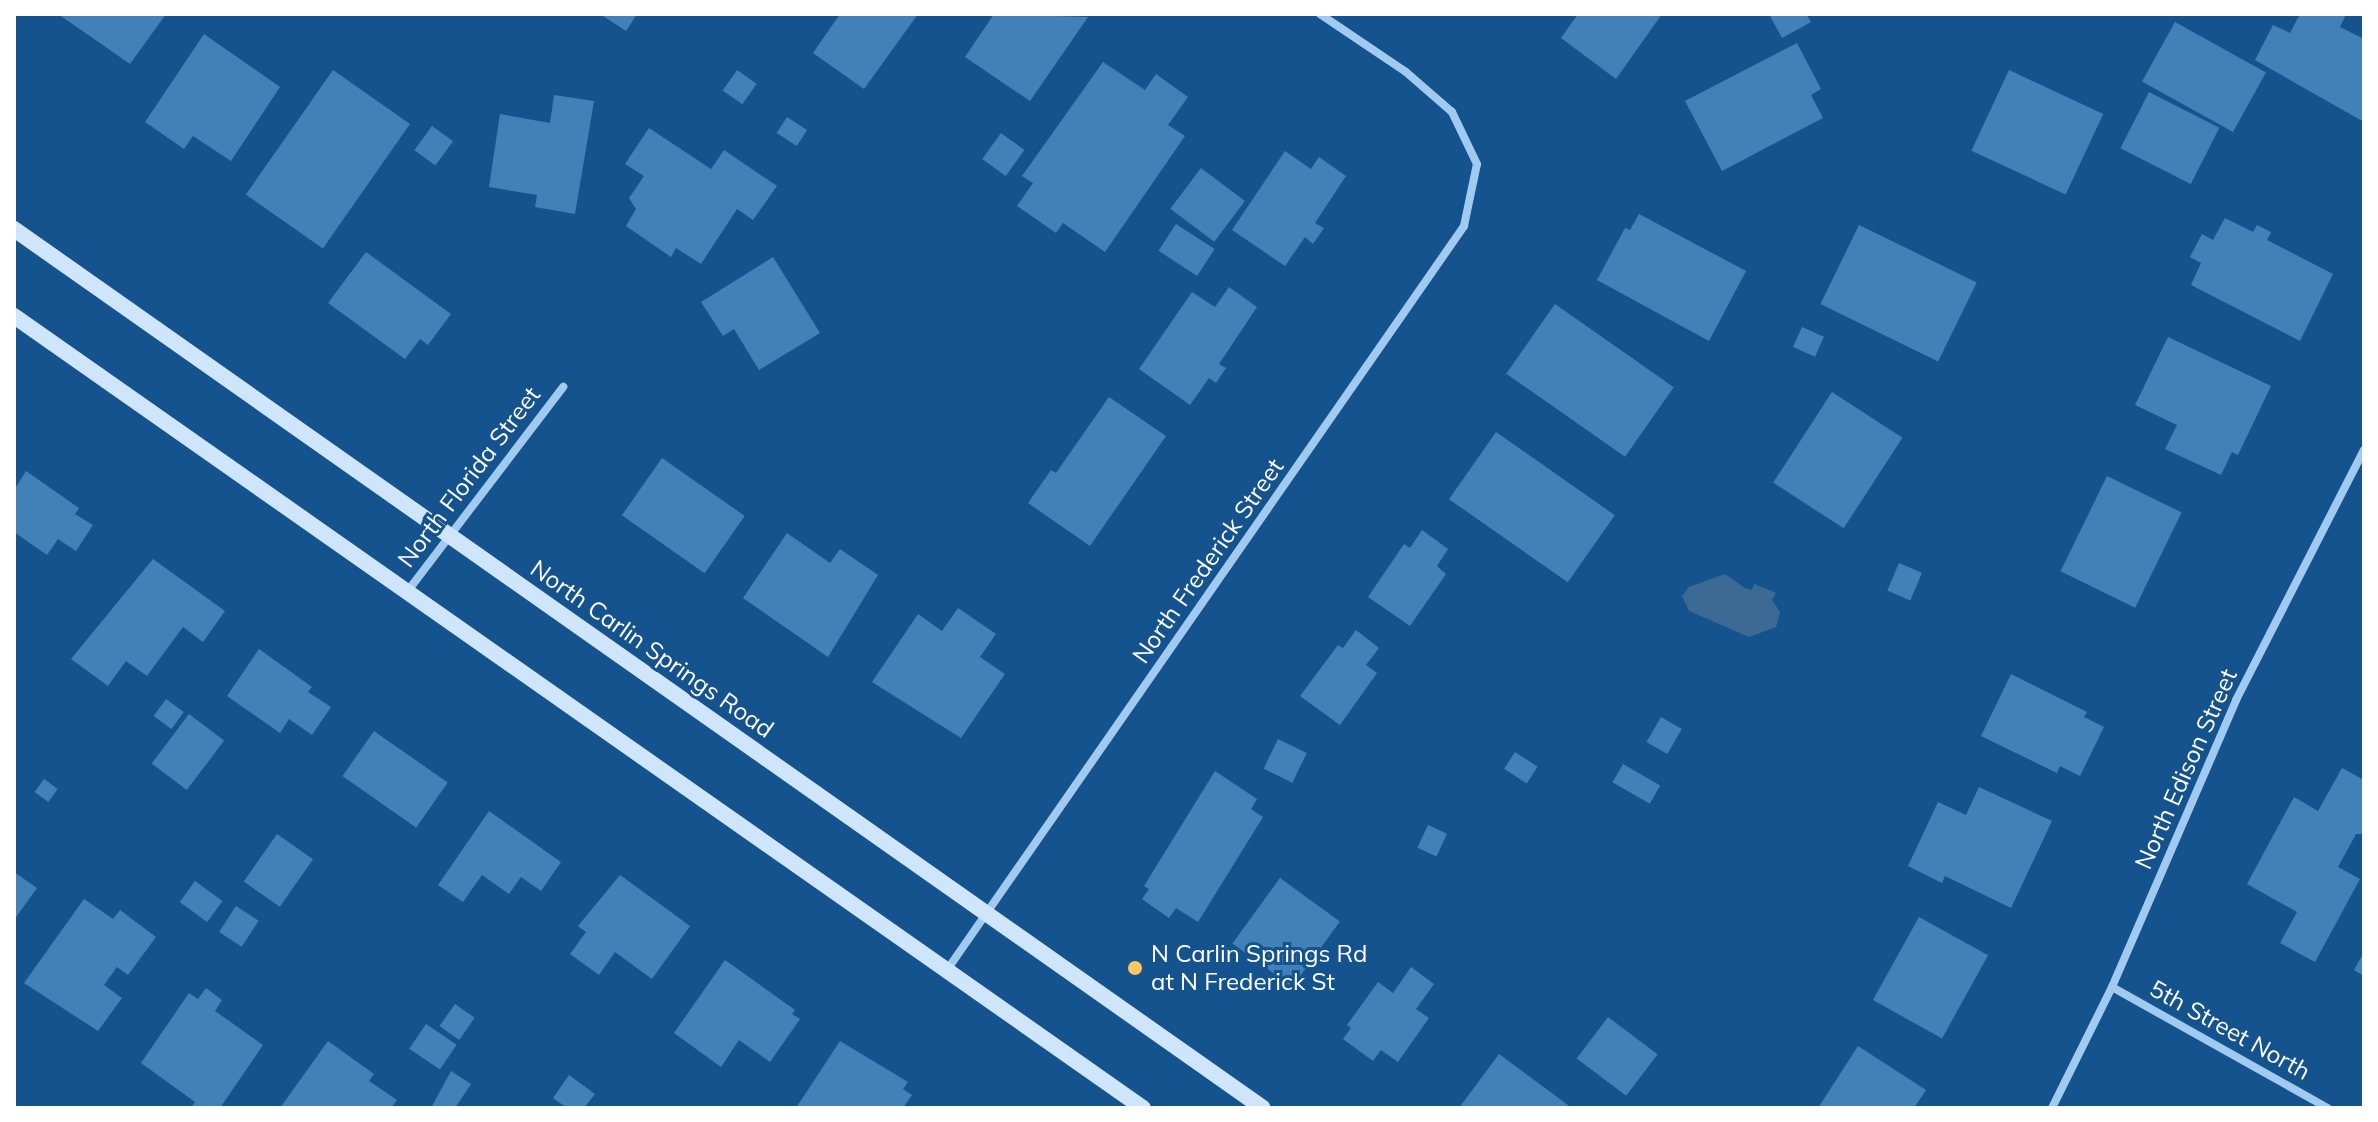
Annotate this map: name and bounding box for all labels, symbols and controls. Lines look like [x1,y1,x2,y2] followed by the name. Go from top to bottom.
[392,381,546,573] street label: North Florida Street
[1126,453,1290,669] street label: North Frederick Street
[525,554,779,744] street label: North Carlin Springs Road
[2129,664,2243,874] street label: North Edison Street
[1151,940,1367,996] place label: N Carlin Springs Rd at N Frederick St
[1126,959,1144,977] marker: N Carlin Springs Rd at N Frederick St
[2145,974,2315,1086] street label: 5th Street North

